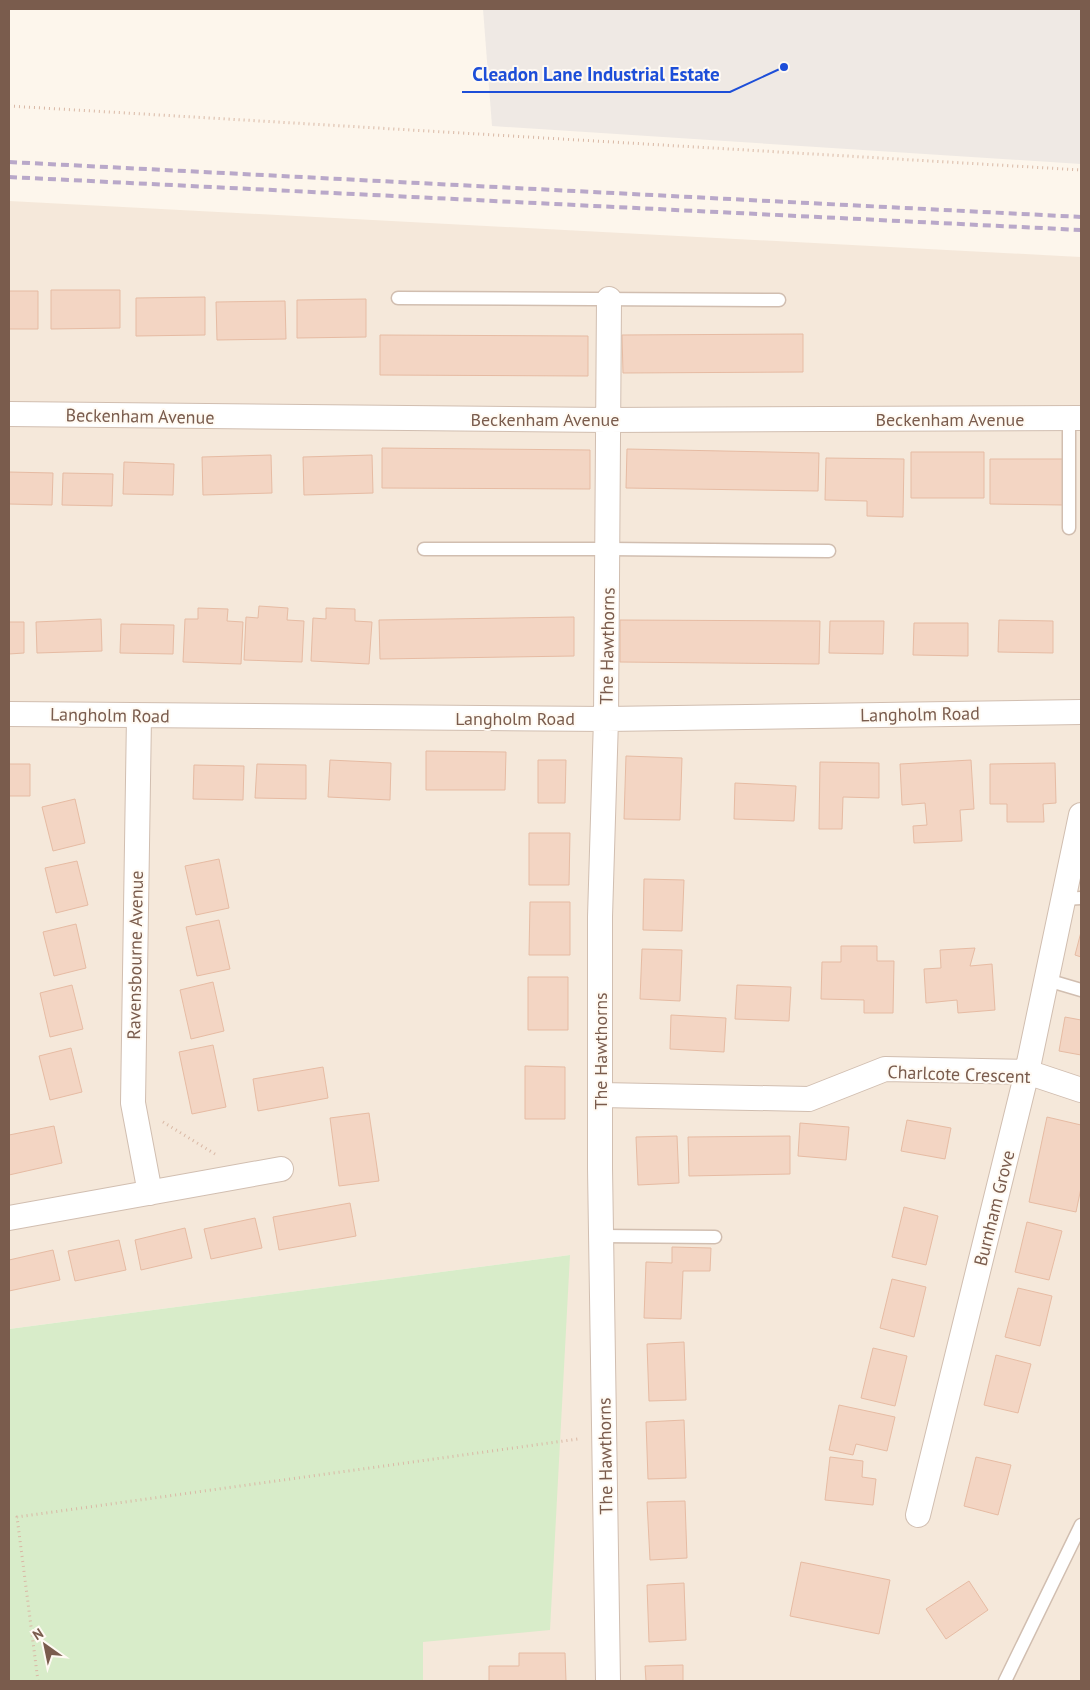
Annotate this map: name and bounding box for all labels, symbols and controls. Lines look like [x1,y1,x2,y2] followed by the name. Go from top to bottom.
[462,58,730,92] callout: Cleadon Lane Industrial Estate
[472,62,720,86] text: Cleadon Lane Industrial Estate
[65,403,215,429] street label: Beckenham Avenue
[471,408,619,431] street label: Beckenham Avenue
[876,408,1024,431] street label: Beckenham Avenue
[594,587,620,705] street label: The Hawthorns
[860,701,980,727] street label: Langholm Road
[50,702,170,728] street label: Langholm Road
[455,707,575,730] street label: Langholm Road
[122,870,148,1040] street label: Ravensbourne Avenue
[589,992,612,1110] street label: The Hawthorns
[887,1060,1031,1088] street label: Charlcote Crescent
[968,1148,1020,1268] street label: Burnham Grove
[592,1397,618,1515] street label: The Hawthorns
[20,1620,70,1670] north arrow
[29,1624,47,1644] text: N

